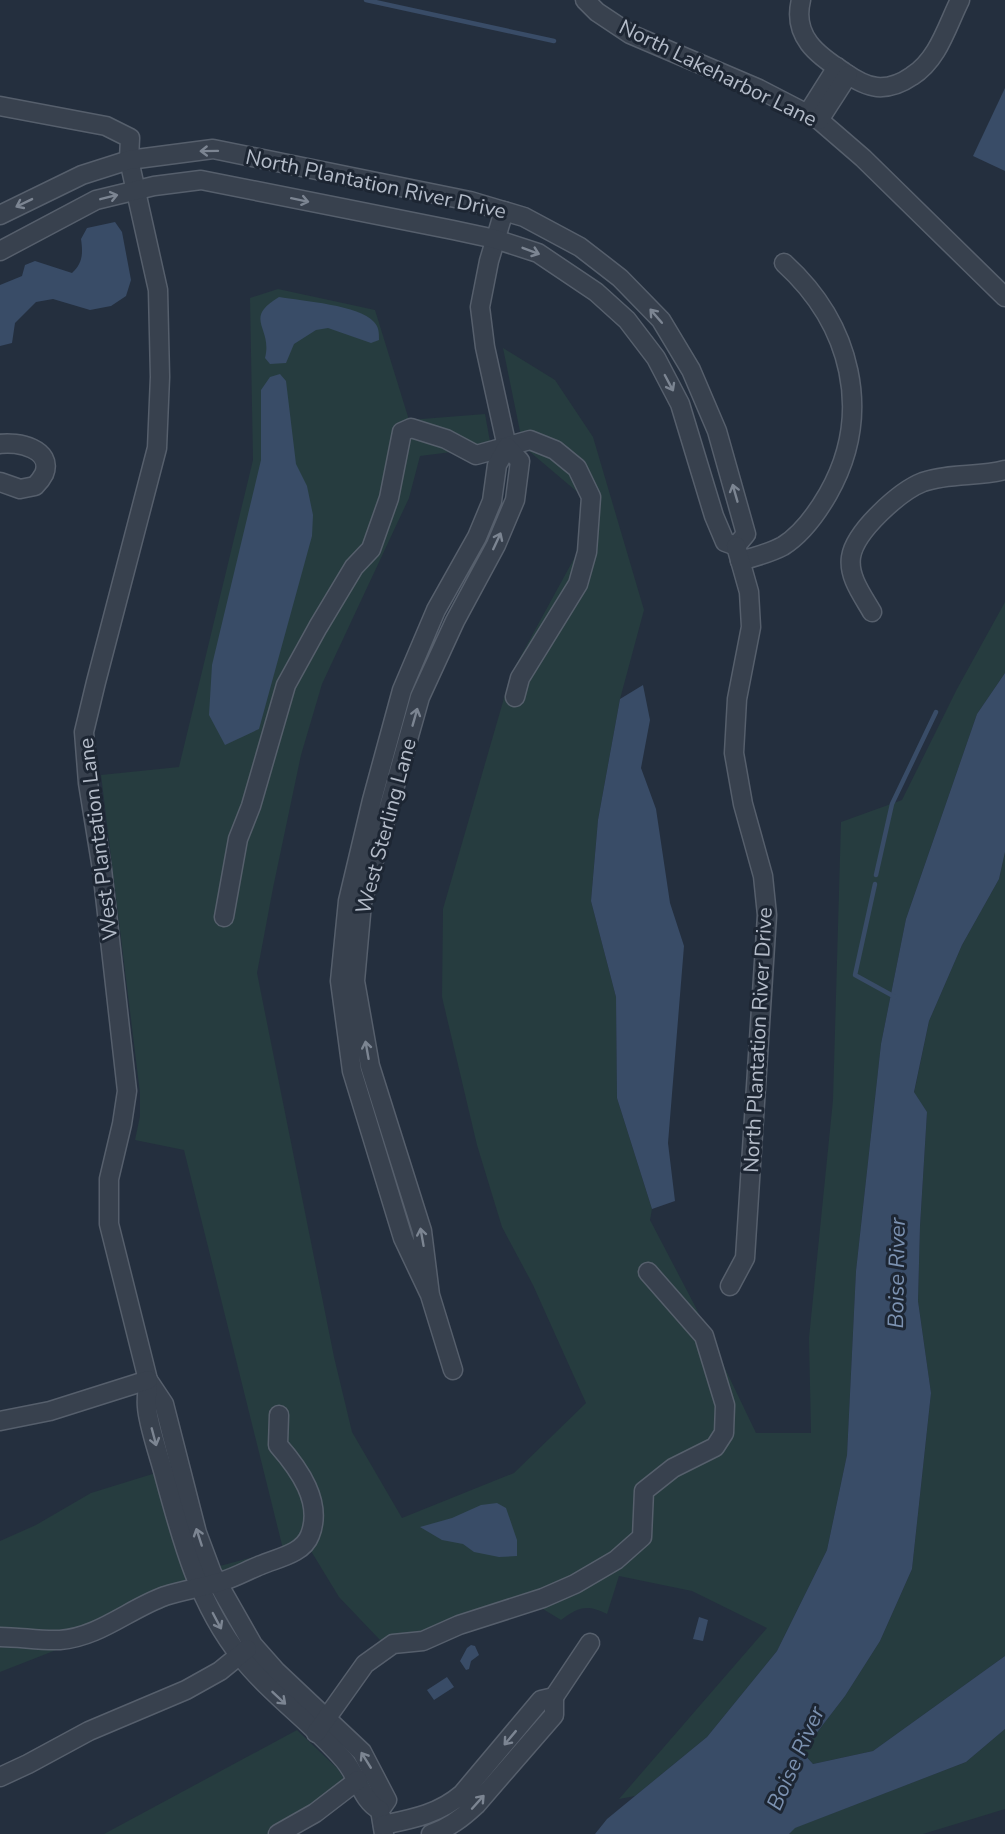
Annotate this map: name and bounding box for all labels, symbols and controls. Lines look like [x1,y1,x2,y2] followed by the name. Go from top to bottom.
[614,13,822,133] street label: North Lakeharbor Lane
[243,143,509,225] street label: North Plantation River Drive
[200,145,219,157] one-way arrow
[99,190,118,202] one-way arrow
[290,195,309,207] one-way arrow
[15,198,33,210] one-way arrow
[521,246,540,257] one-way arrow
[649,309,663,324] one-way arrow
[663,374,675,391] one-way arrow
[728,483,740,502] one-way arrow
[492,533,504,551] one-way arrow
[410,708,421,727] one-way arrow
[349,735,423,917] street label: West Sterling Lane
[72,736,124,942] street label: West Plantation Lane
[737,907,779,1173] street label: North Plantation River Drive
[361,1041,372,1061] one-way arrow
[881,1216,913,1329] water label: Boise River
[417,1228,428,1247] one-way arrow
[149,1427,161,1446] one-way arrow
[193,1528,204,1547] one-way arrow
[212,1611,224,1629] one-way arrow
[271,1691,286,1705] one-way arrow
[760,1701,833,1815] water label: Boise River
[503,1730,516,1746] one-way arrow
[360,1751,373,1768] one-way arrow
[471,1794,486,1809] one-way arrow

